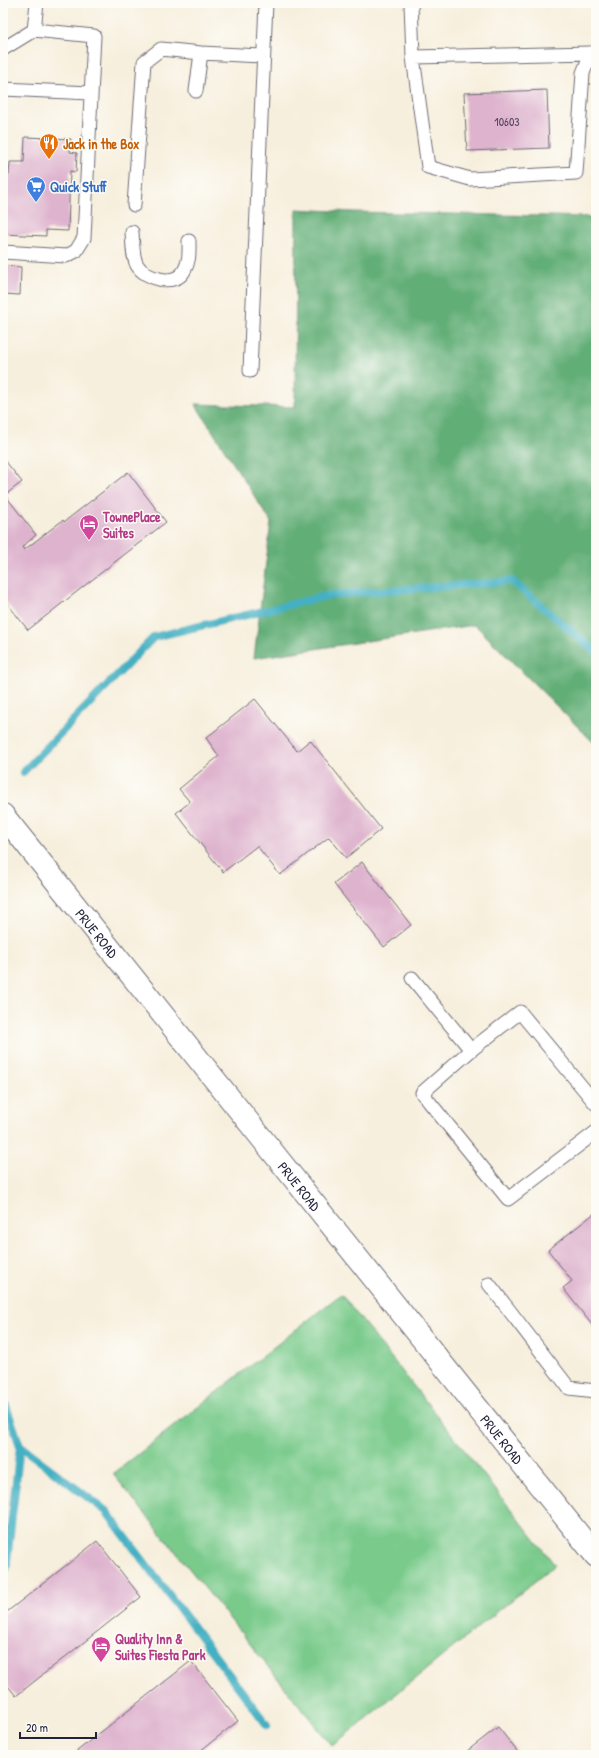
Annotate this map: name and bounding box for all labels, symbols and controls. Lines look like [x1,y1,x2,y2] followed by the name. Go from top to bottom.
[494,113,520,130] house number: 10603
[38,132,60,160] restaurant icon: Jack in the Box
[63,134,139,153] place label: Jack in the Box
[25,175,47,203] supermarket icon: Quick Stuff
[50,177,107,196] place label: Quick Stuff
[102,507,161,542] place label: TownePlace Suites
[78,513,100,541] hotel icon: TownePlace Suites
[72,904,123,962] street label: PRUE ROAD
[274,1157,326,1215] street label: PRUE ROAD
[477,1410,528,1468] street label: PRUE ROAD
[115,1629,206,1664] place label: Quality Inn & Suites Fiesta Park
[90,1635,112,1663] hotel icon: Quality Inn & Suites Fiesta Park
[20,1714,96,1740] scale bar
[26,1719,48,1736] text: 20 m

